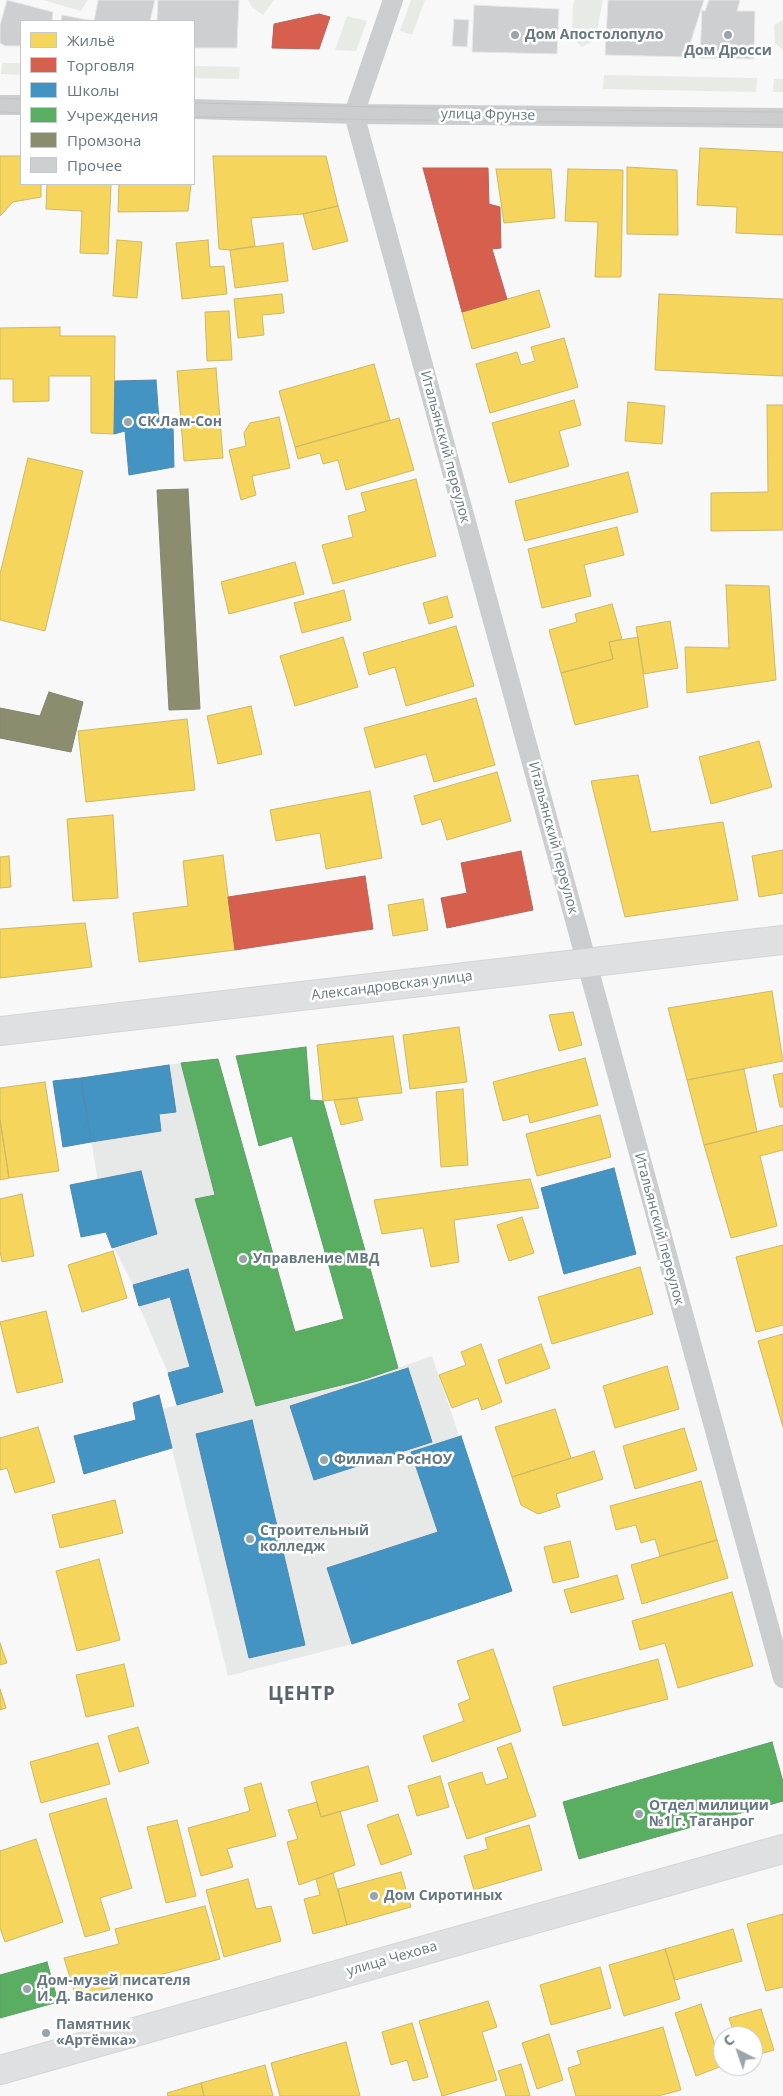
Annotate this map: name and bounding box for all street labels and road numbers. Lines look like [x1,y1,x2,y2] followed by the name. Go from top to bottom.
[441,106,535,124] street label: улица Фрунзе
[417,369,473,525] street label: Итальянский переулок
[525,760,581,916] street label: Итальянский переулок
[311,968,473,1004] street label: Александровская улица
[631,1151,687,1307] street label: Итальянский переулок
[345,1938,439,1980] street label: улица Чехова

